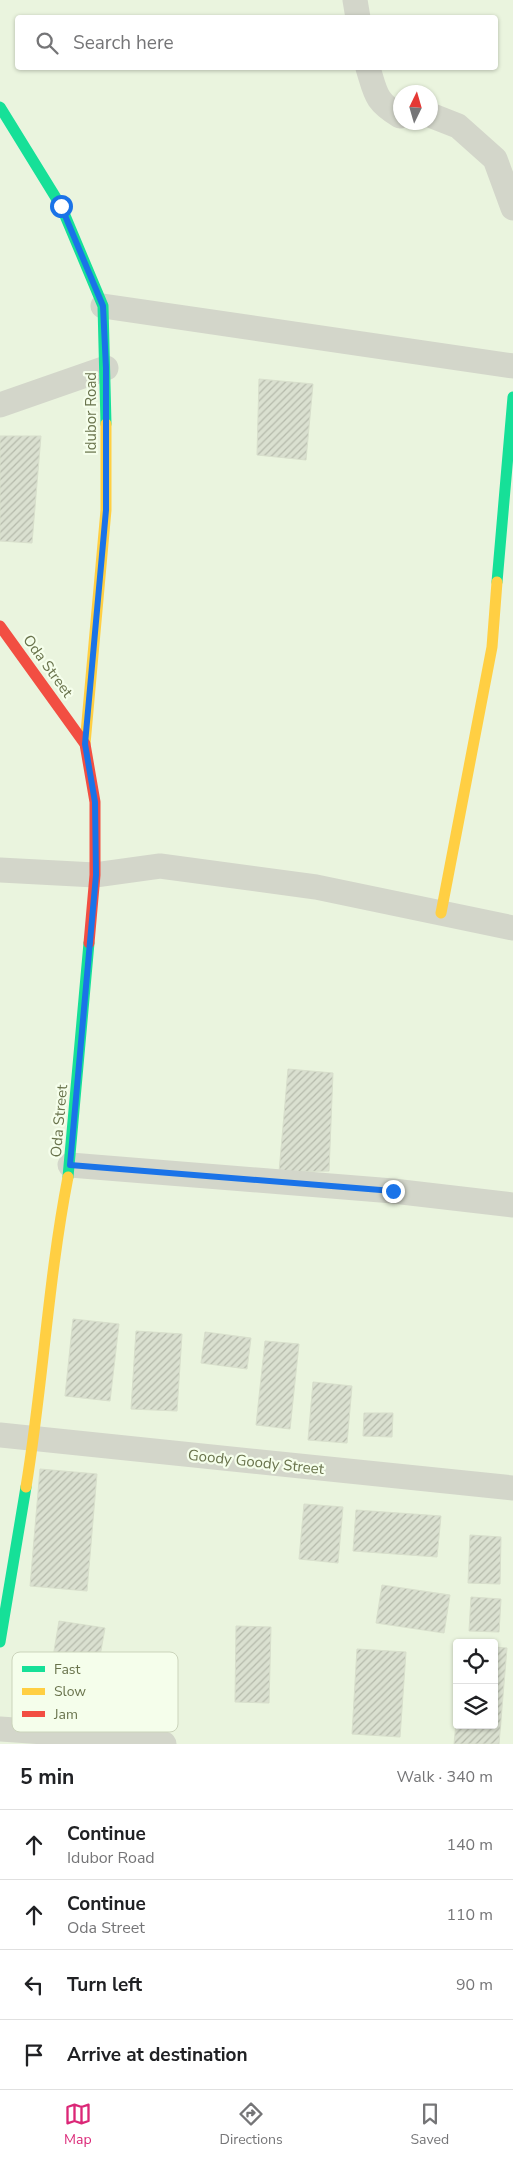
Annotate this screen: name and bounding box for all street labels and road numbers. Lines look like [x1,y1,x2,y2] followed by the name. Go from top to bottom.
[81,372,101,454] street label: Idubor Road
[18,631,78,702] street label: Oda Street
[46,1083,72,1158] street label: Oda Street
[187,1445,326,1479] street label: Goody Goody Street

